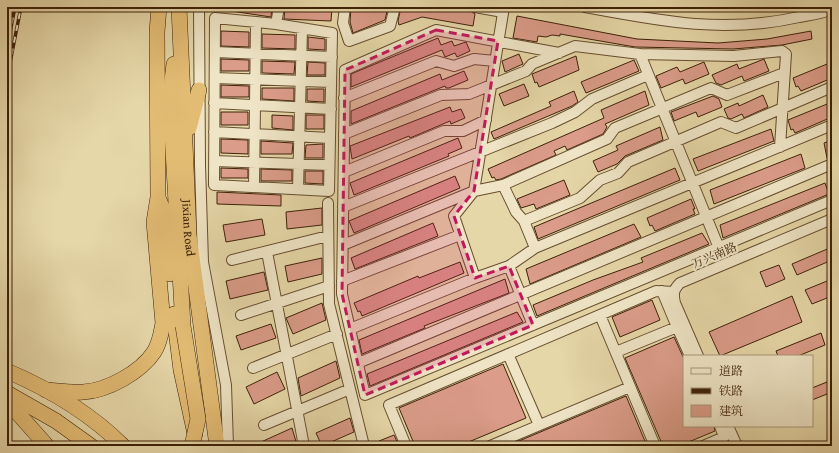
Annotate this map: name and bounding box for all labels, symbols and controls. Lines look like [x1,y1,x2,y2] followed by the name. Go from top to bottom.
[179,197,200,258] street label: Jixian Road
[689,238,739,272] street label: 万兴南路
[683,355,813,427] legend
[719,362,743,379] text: 道路
[719,382,743,399] text: 铁路
[719,402,743,419] text: 建筑

